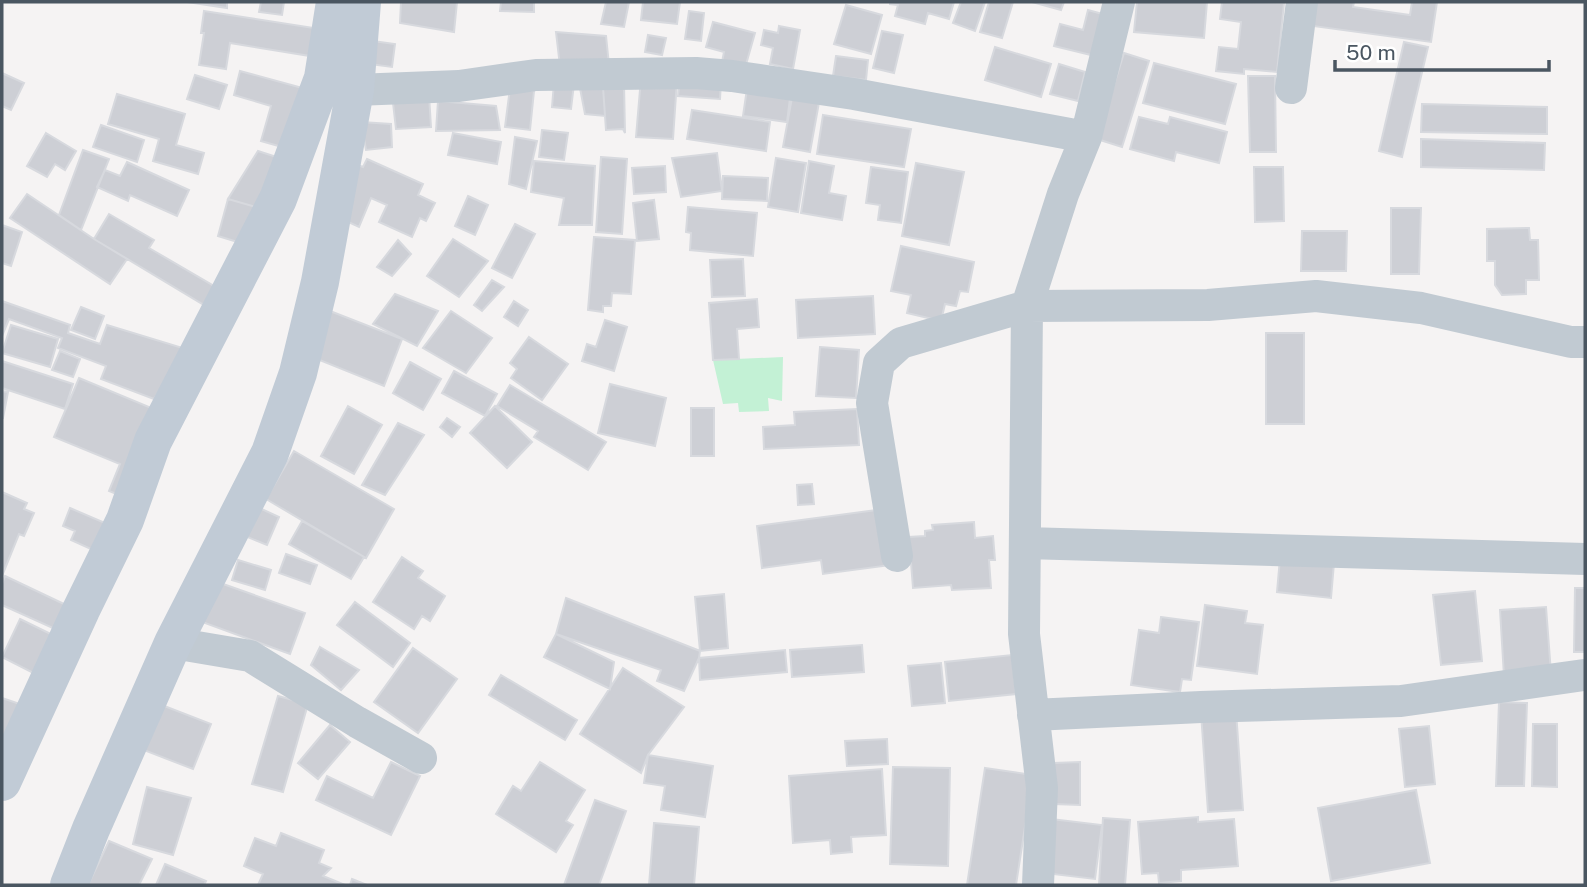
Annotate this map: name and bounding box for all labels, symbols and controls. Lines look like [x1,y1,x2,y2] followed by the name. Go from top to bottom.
[1335,28,1548,72] scale bar
[1346,40,1396,65] text: 50 m

